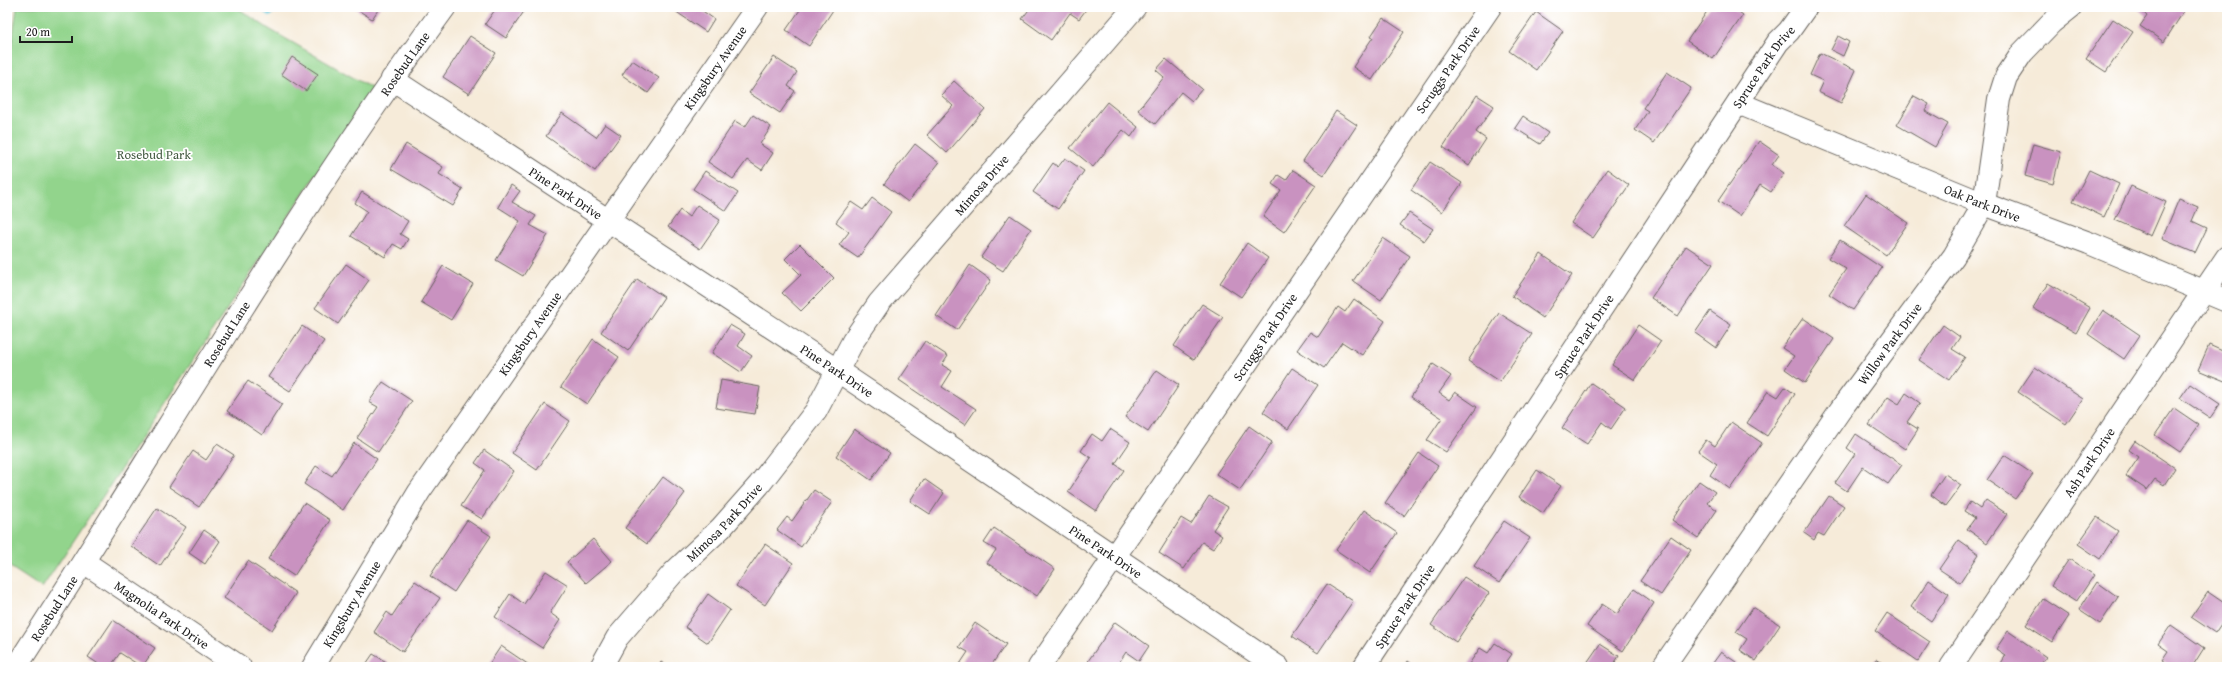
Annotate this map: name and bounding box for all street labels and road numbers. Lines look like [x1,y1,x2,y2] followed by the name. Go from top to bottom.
[1411,21,1484,117] street label: Scruggs Park Drive
[679,22,751,113] street label: Kingsbury Avenue
[1727,22,1799,112] street label: Spruce Park Drive
[375,27,434,99] street label: Rosebud Lane
[950,150,1013,219] street label: Mimosa Drive
[526,162,606,224] street label: Pine Park Drive
[1941,179,2023,226] street label: Oak Park Drive
[494,287,566,379] street label: Kingsbury Avenue
[1228,289,1301,385] street label: Scruggs Park Drive
[1548,290,1618,382] street label: Spruce Park Drive
[198,297,254,371] street label: Rosebud Lane
[1853,298,1926,388] street label: Willow Park Drive
[797,339,877,402] street label: Pine Park Drive
[2059,423,2119,501] street label: Ash Park Drive
[682,478,766,566] street label: Mimosa Park Drive
[1066,520,1146,583] street label: Pine Park Drive
[318,557,385,651] street label: Kingsbury Avenue
[1369,560,1439,652] street label: Spruce Park Drive
[26,571,82,645] street label: Rosebud Lane
[111,576,213,653] street label: Magnolia Park Drive

